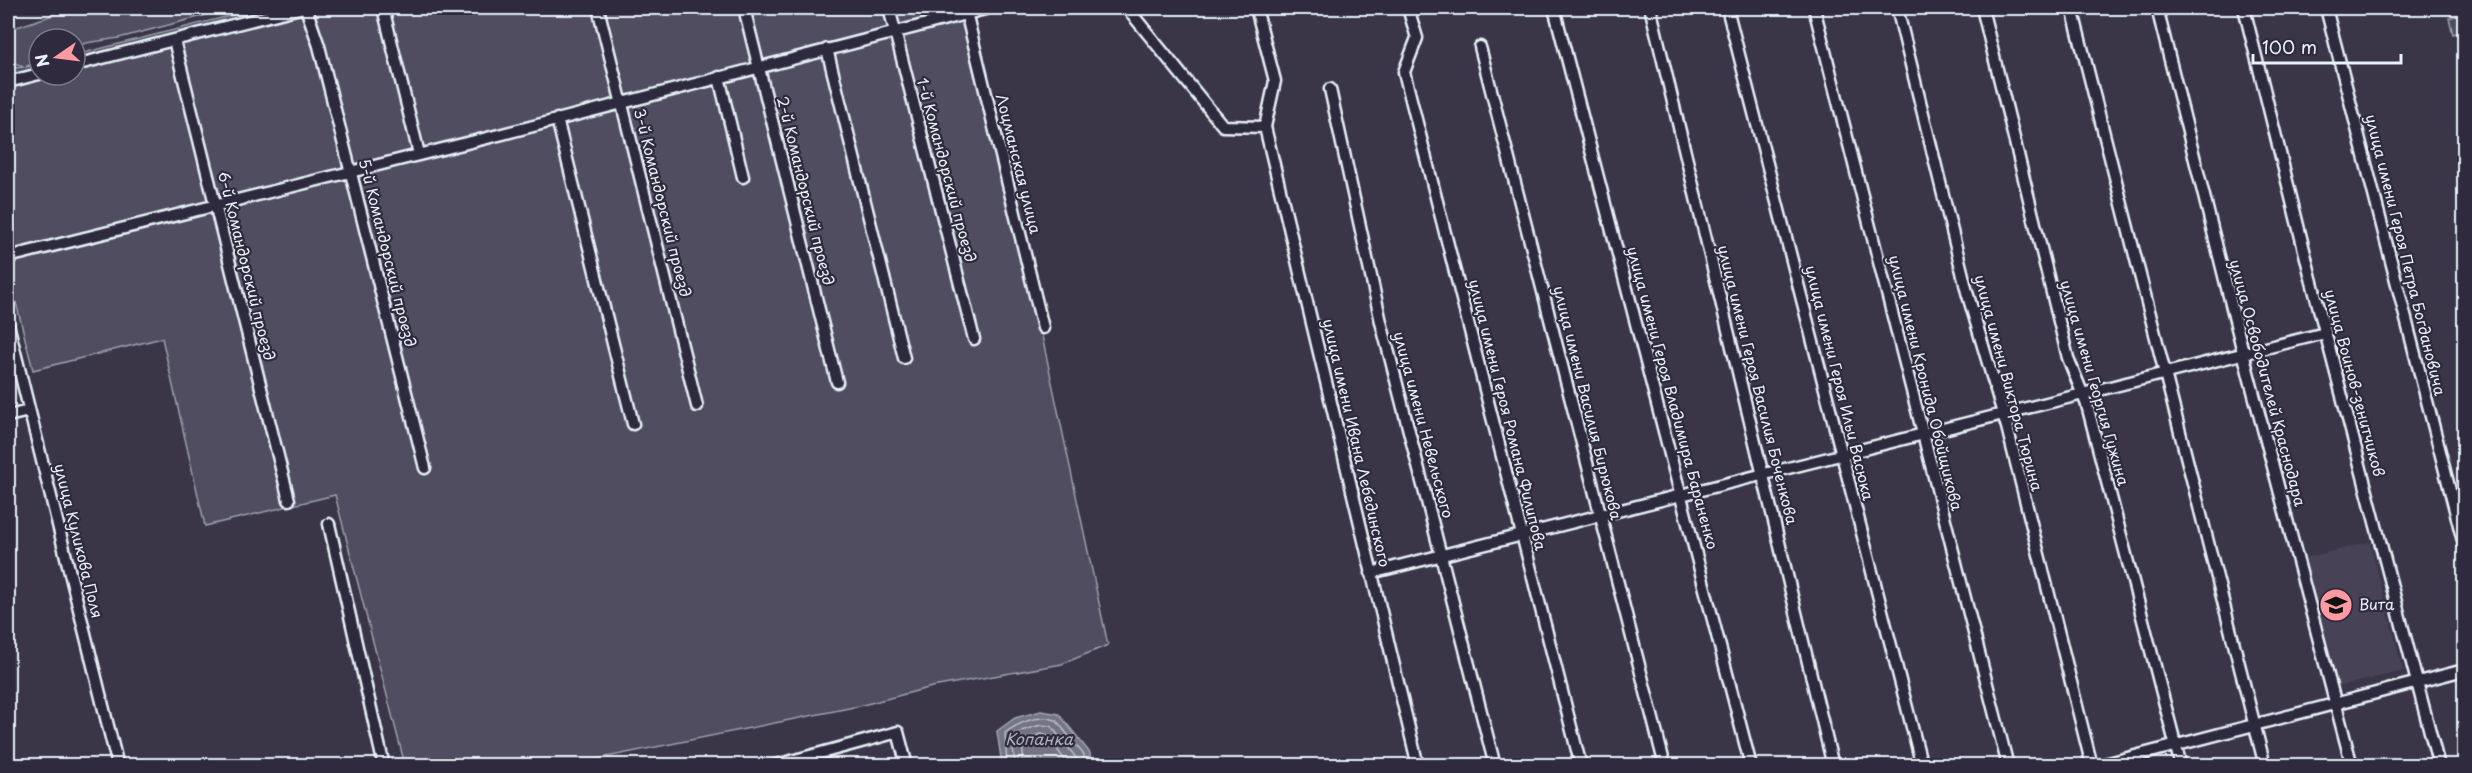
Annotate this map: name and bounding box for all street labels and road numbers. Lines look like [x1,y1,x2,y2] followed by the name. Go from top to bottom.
[912,75,983,264] street label: 1-й Командорский проезд
[991,91,1048,237] street label: Лоцманская улица
[772,94,841,288] street label: 2-й Командорский проезд
[629,106,698,299] street label: 3-й Командорский проезд
[2360,112,2453,398] street label: улица имени Героя Петра Богдановича
[354,156,423,349] street label: 5-й Командорский проезд
[213,169,282,363] street label: 6-й Командорский проезд
[1713,242,1805,527] street label: улица имени Героя Василия Боченкова
[1622,244,1725,552] street label: улица имени Героя Владимира Бараненко
[1884,252,1970,513] street label: улица имени Кронида Обойщикова
[2224,257,2313,509] street label: улица Освободителей Краснодара
[1800,263,1881,503] street label: улица имени Героя Ильи Васюка
[1969,272,2050,494] street label: улица имени Виктора Тюрина
[1464,277,1553,553] street label: улица имени Героя Романа Филипова
[2055,277,2136,489] street label: улица имени Георгия Гужина
[1548,283,1629,523] street label: улица имени Василия Бирюкова
[2319,286,2392,479] street label: улица Воинов-зенитчиков
[1318,316,1397,569] street label: улица имени Ивана Лебединского
[1388,329,1460,521] street label: улица имени Невельского
[49,461,110,620] street label: улица Куликова Поля

